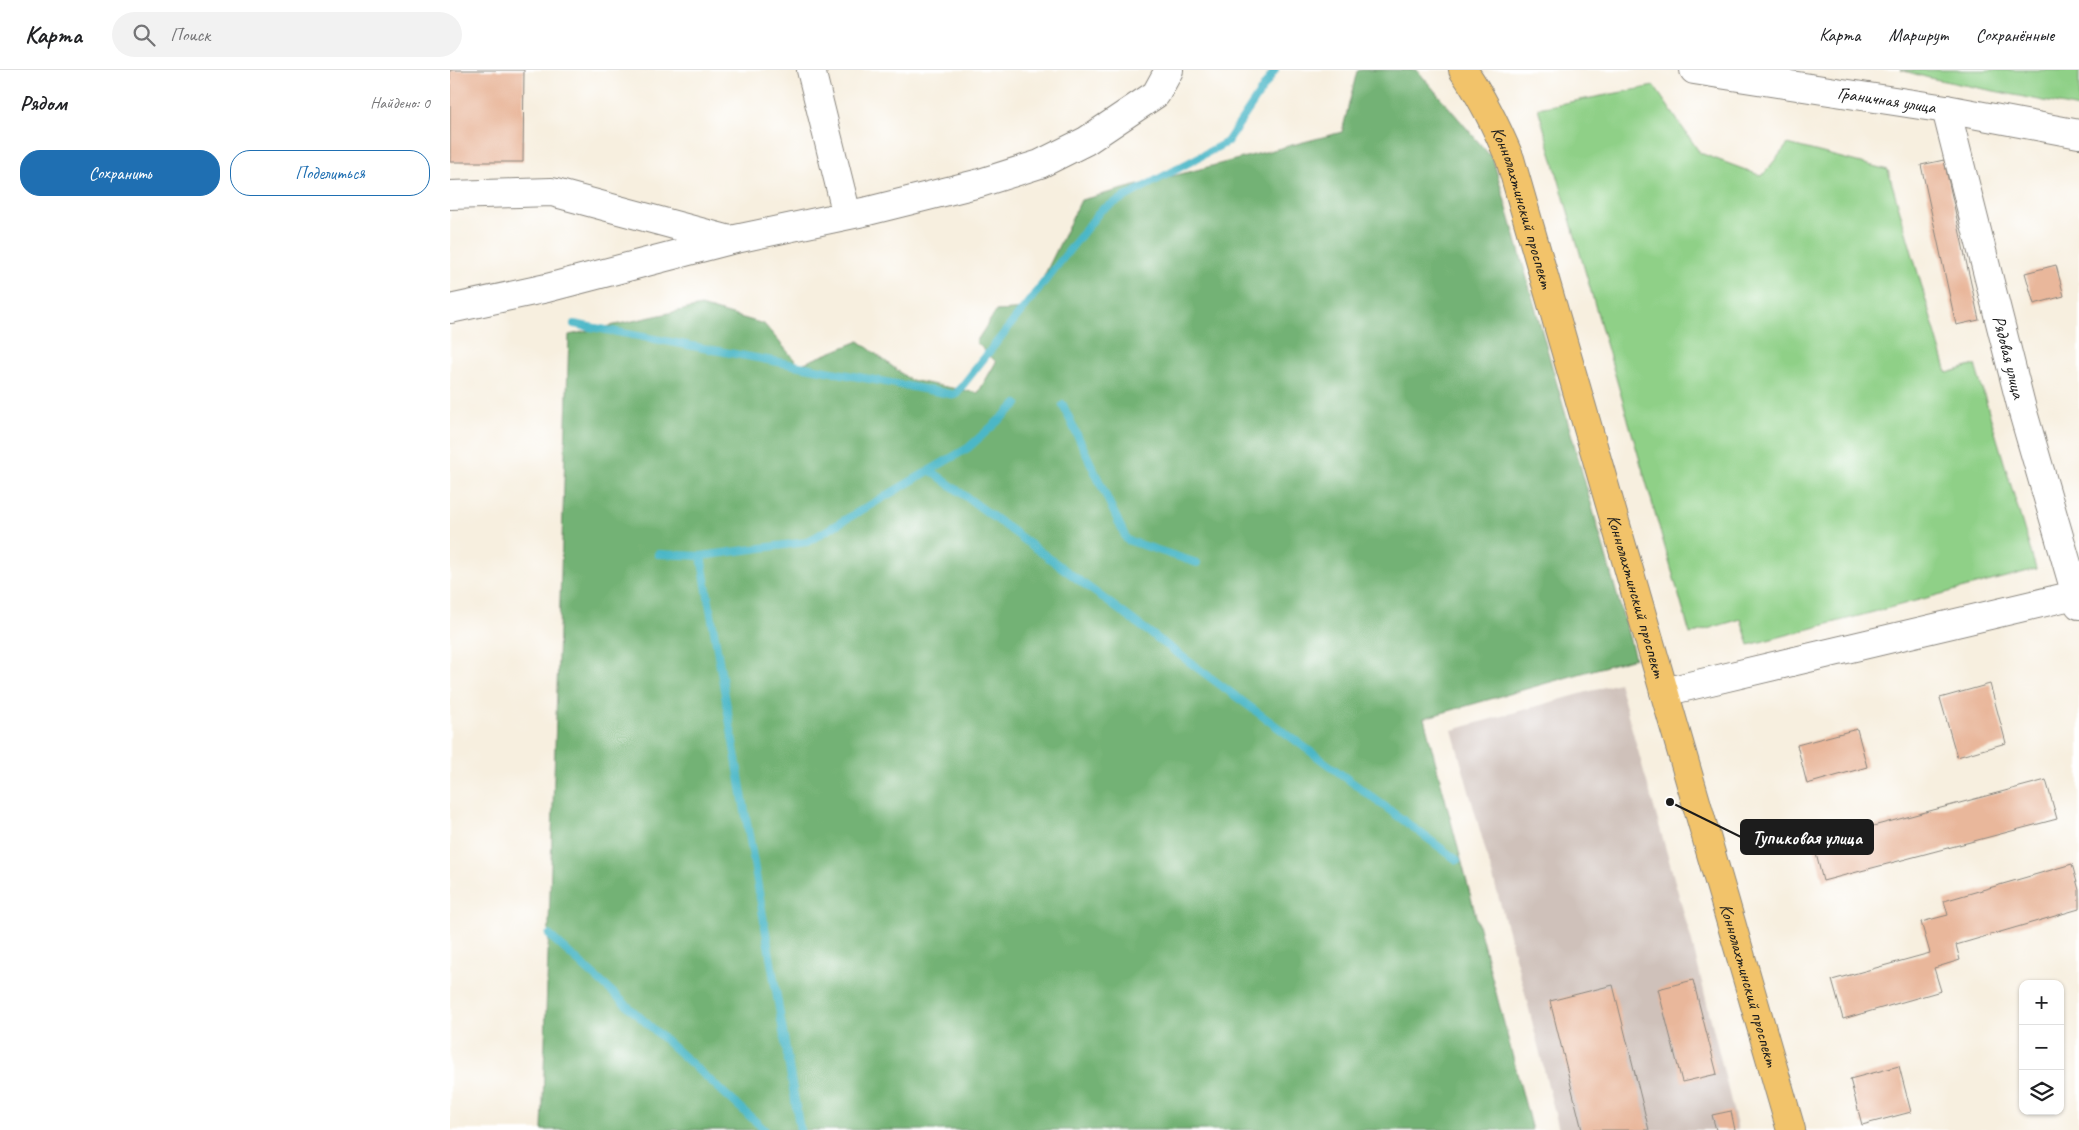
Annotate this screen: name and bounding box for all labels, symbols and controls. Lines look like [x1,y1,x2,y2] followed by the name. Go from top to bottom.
[112,12,462,57] search box
[25,20,82,50] text: Карта
[130,21,158,49] icon: search
[170,23,210,47] text: Поиск
[1819,24,1860,46] text: Карта
[1888,24,1948,46] text: Маршрут
[1976,24,2054,46] text: Сохранённые
[1836,81,1938,118] street label: Граничная улица
[20,90,67,116] text: Рядом
[370,93,430,113] text: Найдено: 0
[1486,123,1558,292] street label: Коннолахтинский проспект
[20,150,220,196] button: Сохранить
[230,150,430,196] button: Поделиться
[1988,313,2030,402] street label: Рядовая улица
[1602,512,1671,681] street label: Коннолахтинский проспект
[1741,820,1873,854] callout: Тупиковая улица
[1752,826,1864,850] text: Тупиковая улица
[1715,901,1783,1070] street label: Коннолахтинский проспект
[2019,980,2064,1115] map controls
[2019,980,2064,1025] button: +
[2019,1025,2064,1070] button: −
[2019,1070,2064,1115] button: layers

